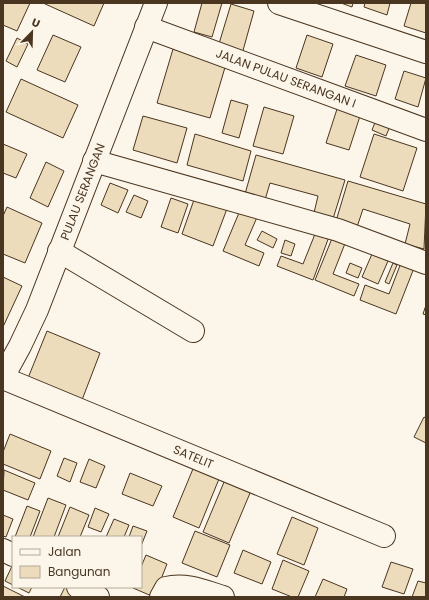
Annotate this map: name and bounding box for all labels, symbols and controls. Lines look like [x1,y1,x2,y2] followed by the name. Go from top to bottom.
[12,12,52,52] north arrow
[29,14,43,32] text: U
[214,44,359,112] street label: JALAN PULAU SERANGAN I
[56,141,109,242] street label: PULAU SERANGAN
[171,440,217,473] street label: SATELIT
[12,536,142,588] legend
[48,543,81,560] text: Jalan
[48,563,110,580] text: Bangunan

